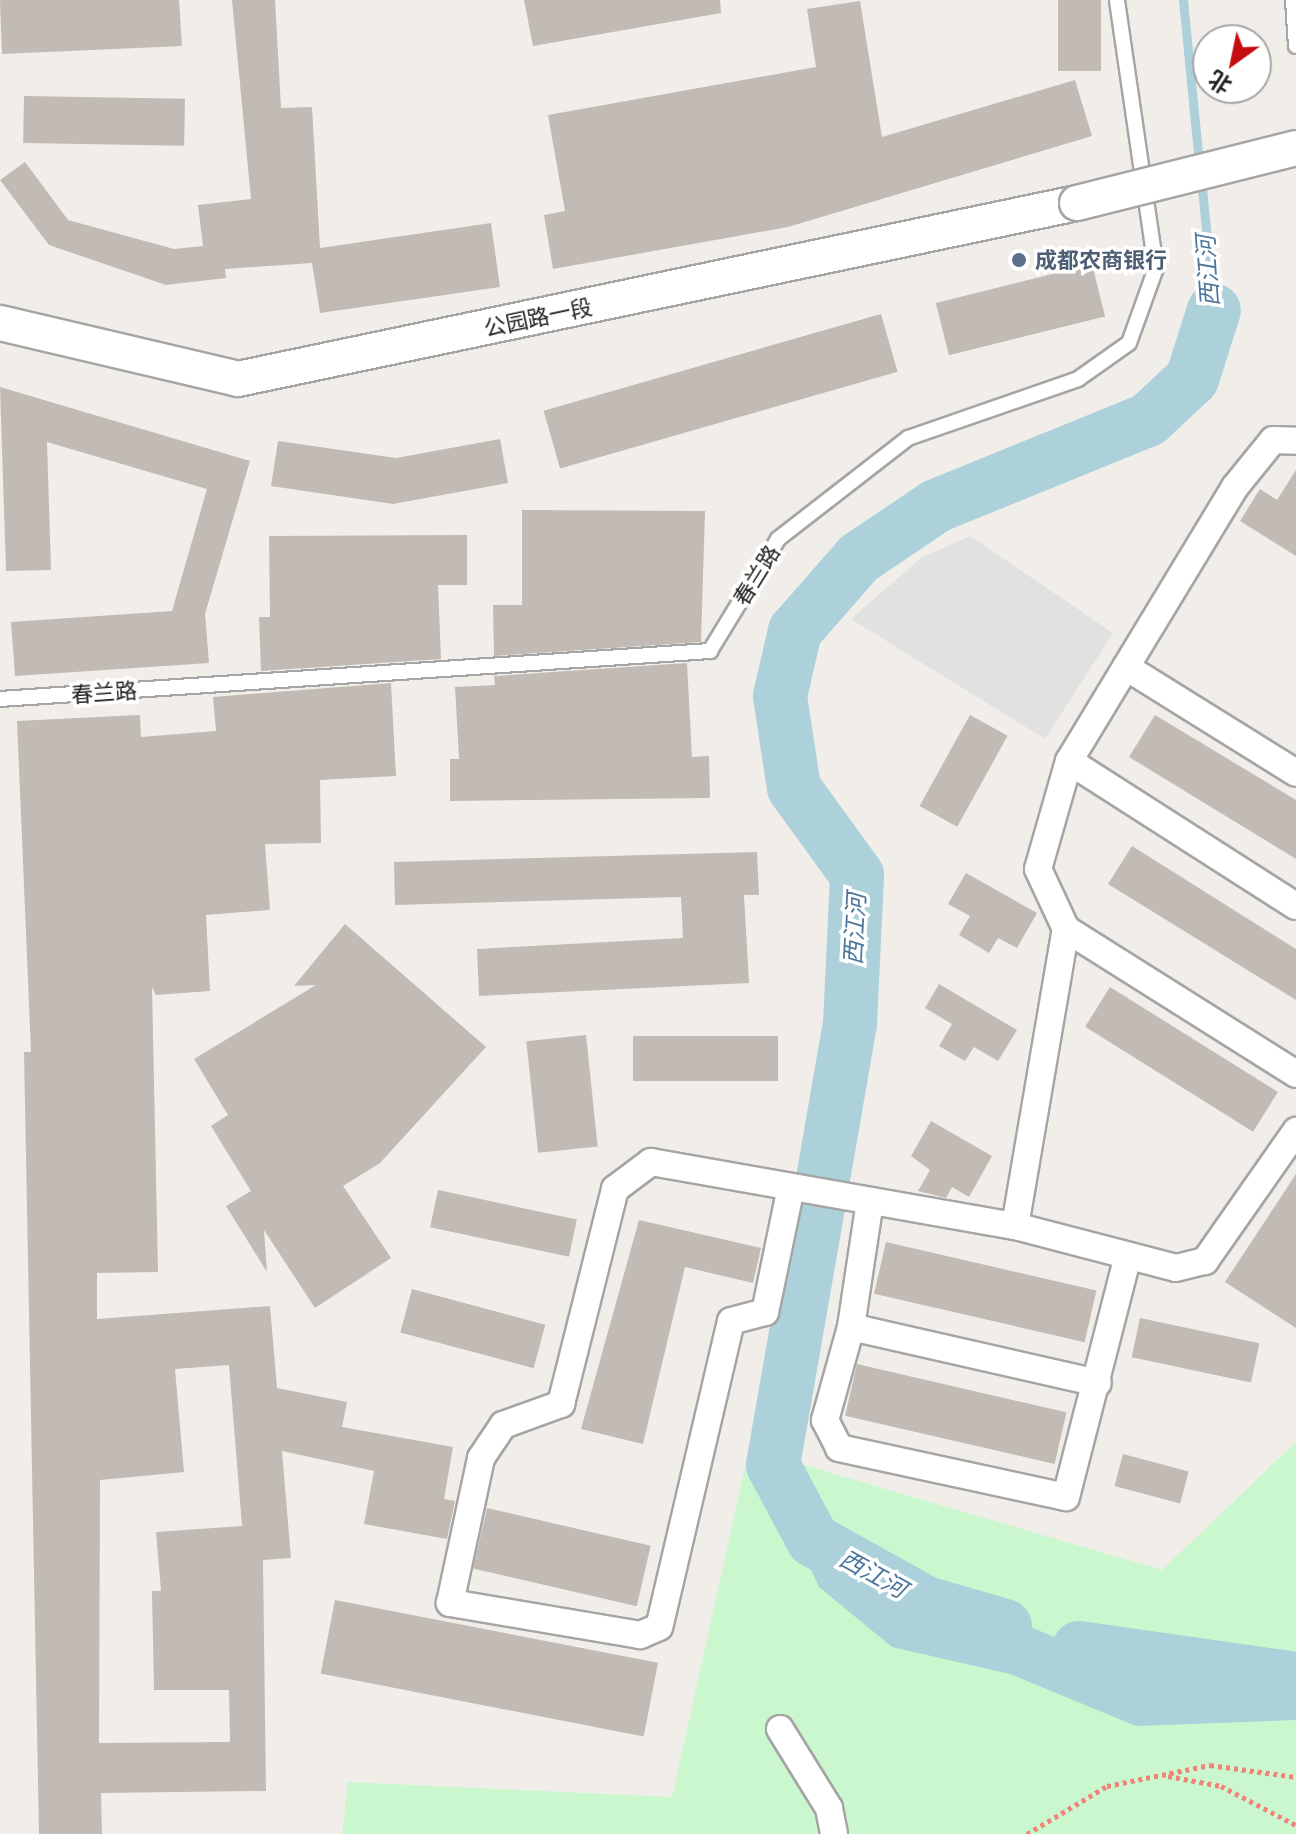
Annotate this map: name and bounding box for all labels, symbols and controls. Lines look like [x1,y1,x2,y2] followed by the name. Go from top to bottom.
[1192,24,1272,104] north arrow
[1204,66,1236,99] text: 北
[1191,234,1225,308] water label: 西江河
[1035,247,1167,273] place label: 成都农商银行
[1010,251,1028,269] marker: 成都农商银行
[481,293,595,341] street label: 公园路一段
[727,540,785,610] street label: 春兰路
[70,677,138,707] street label: 春兰路
[839,892,871,966] water label: 西江河
[835,1544,911,1604] water label: 西江河

